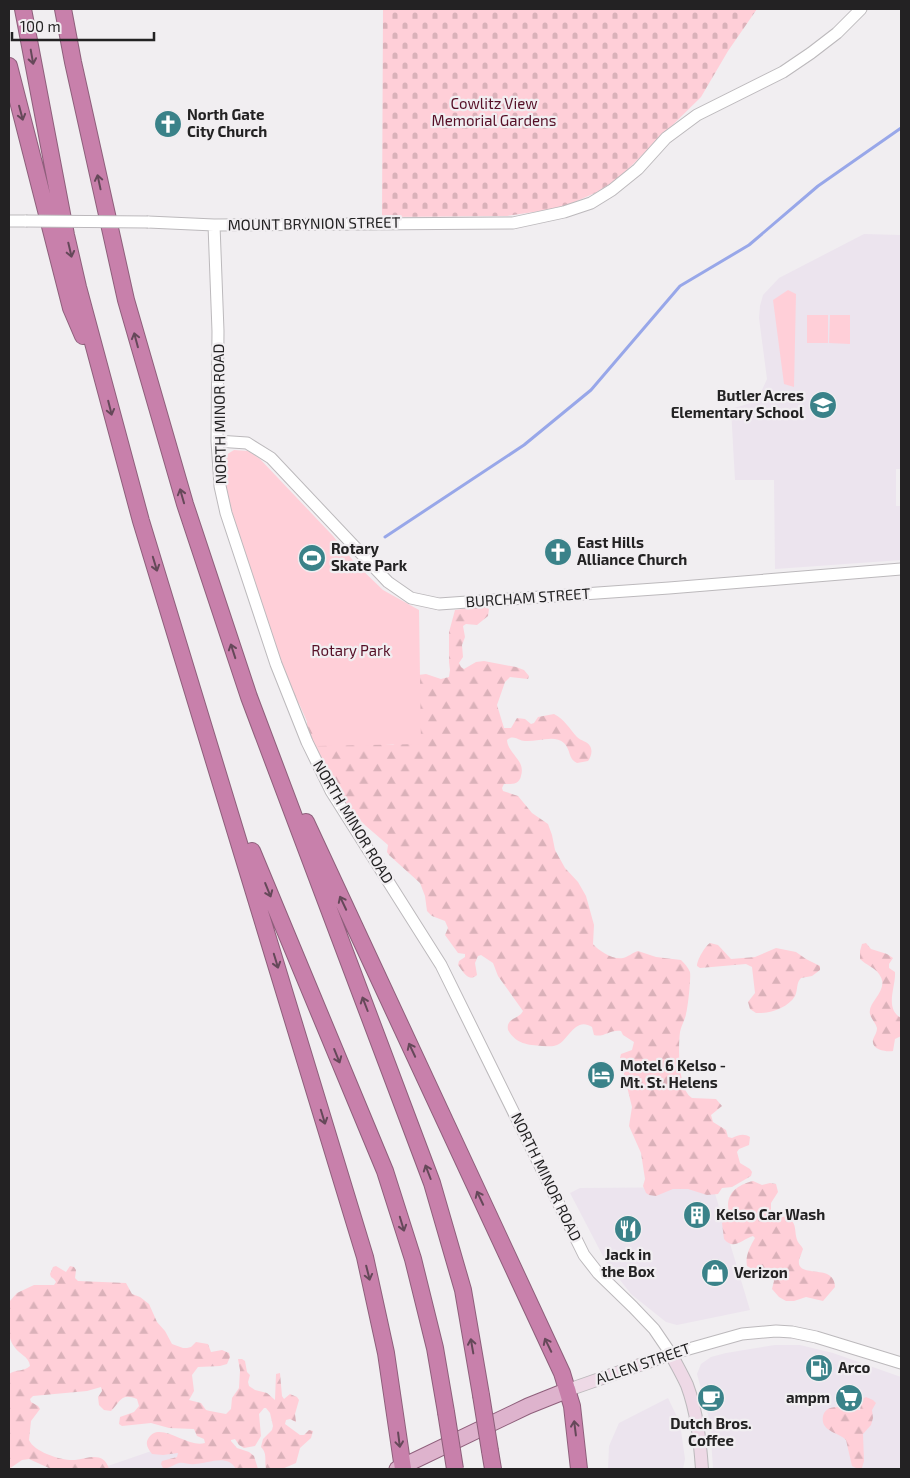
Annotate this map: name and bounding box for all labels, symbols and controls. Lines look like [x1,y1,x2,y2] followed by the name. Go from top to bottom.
[12,10,155,42] scale bar
[20,17,61,35] text: 100 m
[27,48,37,64] one-way arrow
[432,94,556,129] park label: Cowlitz View Memorial Gardens
[17,105,26,121] one-way arrow
[187,105,267,141] place label: North Gate City Church
[153,109,183,139] church icon: North Gate City Church
[94,175,103,191] one-way arrow
[227,212,401,234] street label: MOUNT BRYNION STREET
[66,242,75,258] one-way arrow
[131,333,141,349] one-way arrow
[209,344,229,484] street label: NORTH MINOR ROAD
[671,386,804,422] place label: Butler Acres Elementary School
[808,390,838,420] school or university icon: Butler Acres Elementary School
[106,399,116,415] one-way arrow
[177,489,187,505] one-way arrow
[577,533,687,568] place label: East Hills Alliance Church
[543,537,573,567] church icon: East Hills Alliance Church
[331,539,408,574] place label: Rotary Skate Park
[297,543,327,573] sports icon: Rotary Skate Park
[150,556,160,572] one-way arrow
[465,584,591,610] street label: BURCHAM STREET
[311,641,391,659] park label: Rotary Park
[228,643,237,659] one-way arrow
[310,757,398,886] street label: NORTH MINOR ROAD
[264,882,274,897] one-way arrow
[338,896,348,911] one-way arrow
[271,953,281,969] one-way arrow
[359,997,369,1012] one-way arrow
[406,1043,416,1058] one-way arrow
[333,1048,342,1063] one-way arrow
[620,1056,726,1091] place label: Motel 6 Kelso - Mt. St. Helens
[586,1060,616,1090] hotel icon: Motel 6 Kelso - Mt. St. Helens
[318,1109,328,1125] one-way arrow
[508,1109,586,1244] street label: NORTH MINOR ROAD
[423,1165,432,1180] one-way arrow
[474,1191,484,1206] one-way arrow
[682,1200,712,1230] building icon: Kelso Car Wash
[716,1205,825,1223] place label: Kelso Car Wash
[613,1214,643,1244] restaurant icon: Jack in the Box
[398,1215,408,1231] one-way arrow
[601,1245,655,1280] place label: Jack in the Box
[700,1258,730,1288] shop icon: Verizon
[734,1263,788,1281] place label: Verizon
[364,1264,374,1280] one-way arrow
[543,1338,552,1353] one-way arrow
[593,1338,693,1388] street label: ALLEN STREET
[467,1339,477,1355] one-way arrow
[804,1353,834,1383] fuel station icon: Arco
[838,1358,871,1376] place label: Arco
[696,1383,726,1413] cafe icon: Dutch Bros. Coffee
[834,1383,864,1413] supermarket icon: ampm
[786,1388,830,1406] place label: ampm
[670,1414,752,1449] place label: Dutch Bros. Coffee
[570,1421,580,1437] one-way arrow
[394,1432,404,1448] one-way arrow

